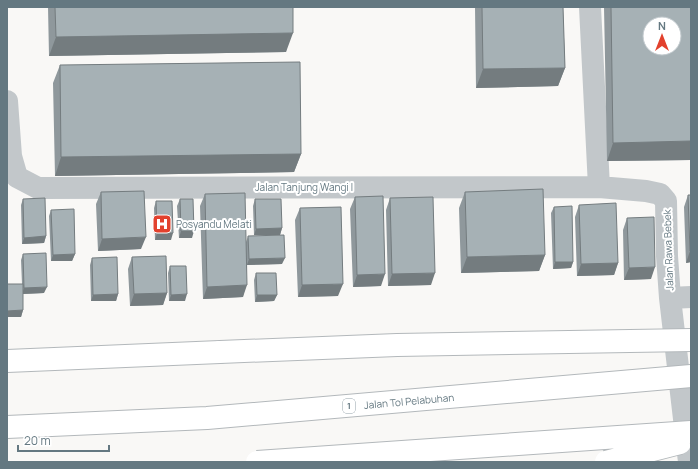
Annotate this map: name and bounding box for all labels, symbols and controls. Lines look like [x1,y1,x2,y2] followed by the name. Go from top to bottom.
[642,16,682,56] north arrow
[658,18,666,33] text: N
[255,180,353,194] street label: Jalan Tanjung Wangi I
[660,208,676,291] street label: Jalan Rawa Bebek
[151,213,173,235] hospital icon: Posyandu Melati
[176,217,252,231] place label: Posyandu Melati
[363,390,455,412] street label: Jalan Tol Pelabuhan
[343,399,355,413] road number: 1
[18,427,109,453] scale bar
[24,432,51,449] text: 20 m

